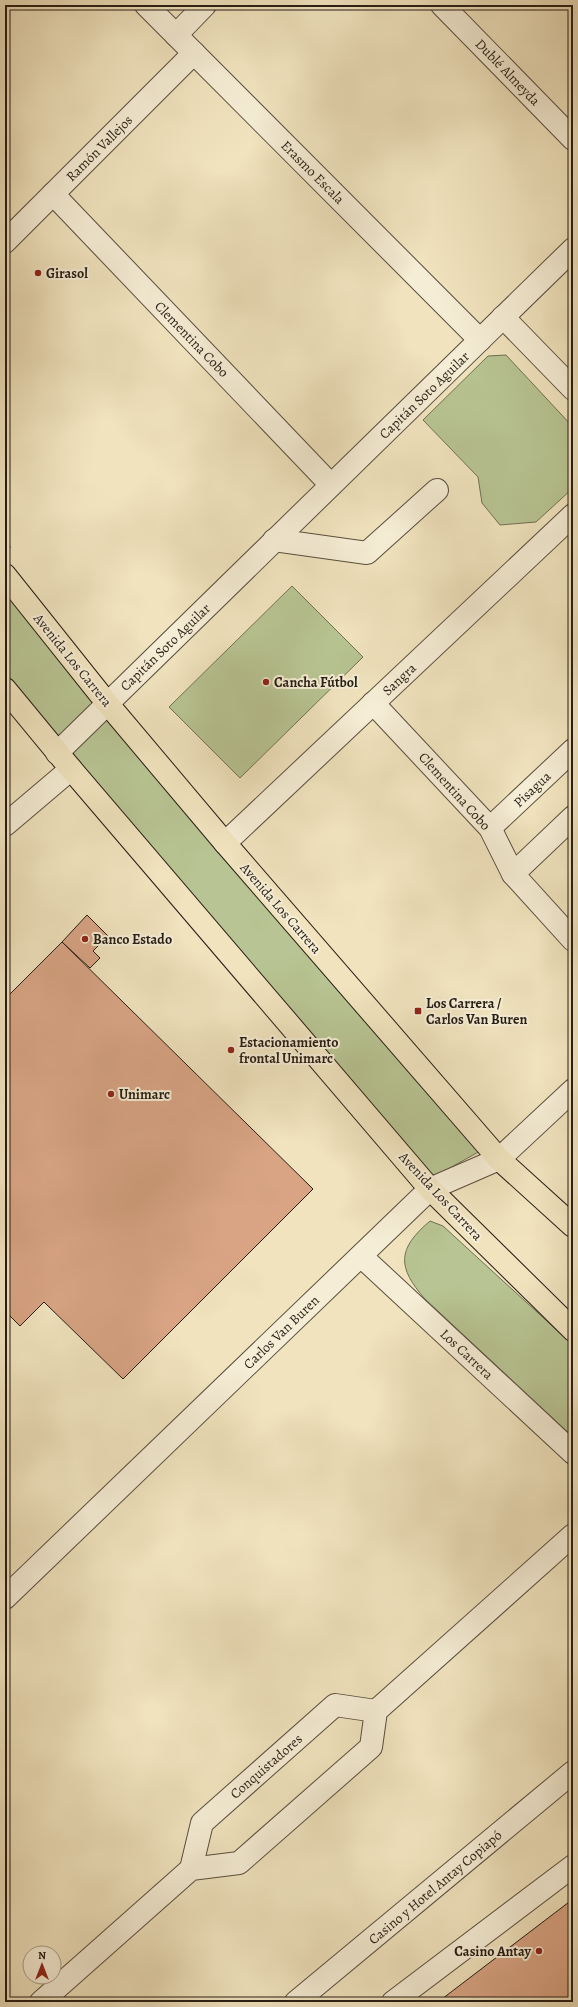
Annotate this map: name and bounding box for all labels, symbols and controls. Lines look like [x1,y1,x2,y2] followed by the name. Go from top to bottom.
[471,35,545,110] street label: Dublé Almeyda
[62,111,137,186] street label: Ramón Vallejos
[277,136,349,209] street label: Erasmo Escala
[46,264,88,283] place label: Girasol
[33,268,43,278] marker: Girasol
[150,297,233,382] street label: Clementina Cobo
[375,347,474,443] street label: Capitán Soto Aguilar
[116,599,215,695] street label: Capitán Soto Aguilar
[28,609,116,711] street label: Avenida Los Carrera
[378,658,421,700] street label: Sangra
[274,673,358,692] place label: Cancha Fútbol
[261,677,271,687] marker: Cancha Fútbol
[414,748,495,835] street label: Clementina Cobo
[509,767,556,812] street label: Pisagua
[235,858,326,958] street label: Avenida Los Carrera
[93,930,172,949] place label: Banco Estado
[80,934,90,944] marker: Banco Estado
[426,994,527,1029] place label: Los Carrera / Carlos Van Buren
[413,1006,423,1016] marker: Los Carrera / Carlos Van Buren
[239,1033,338,1068] place label: Estacionamiento frontal Unimarc
[226,1045,236,1055] marker: Estacionamiento frontal Unimarc
[119,1085,170,1104] place label: Unimarc
[106,1089,116,1099] marker: Unimarc
[394,1147,487,1245] street label: Avenida Los Carrera
[239,1291,324,1374] street label: Carlos Van Buren
[436,1325,498,1384] street label: Los Carrera
[226,1730,307,1803] street label: Conquistadores
[365,1826,506,1949] street label: Casino y Hotel Antay Copiapó
[454,1942,532,1961] place label: Casino Antay
[22,1945,62,1985] north arrow
[534,1946,544,1956] marker: Casino Antay
[38,1948,46,1963] text: N

